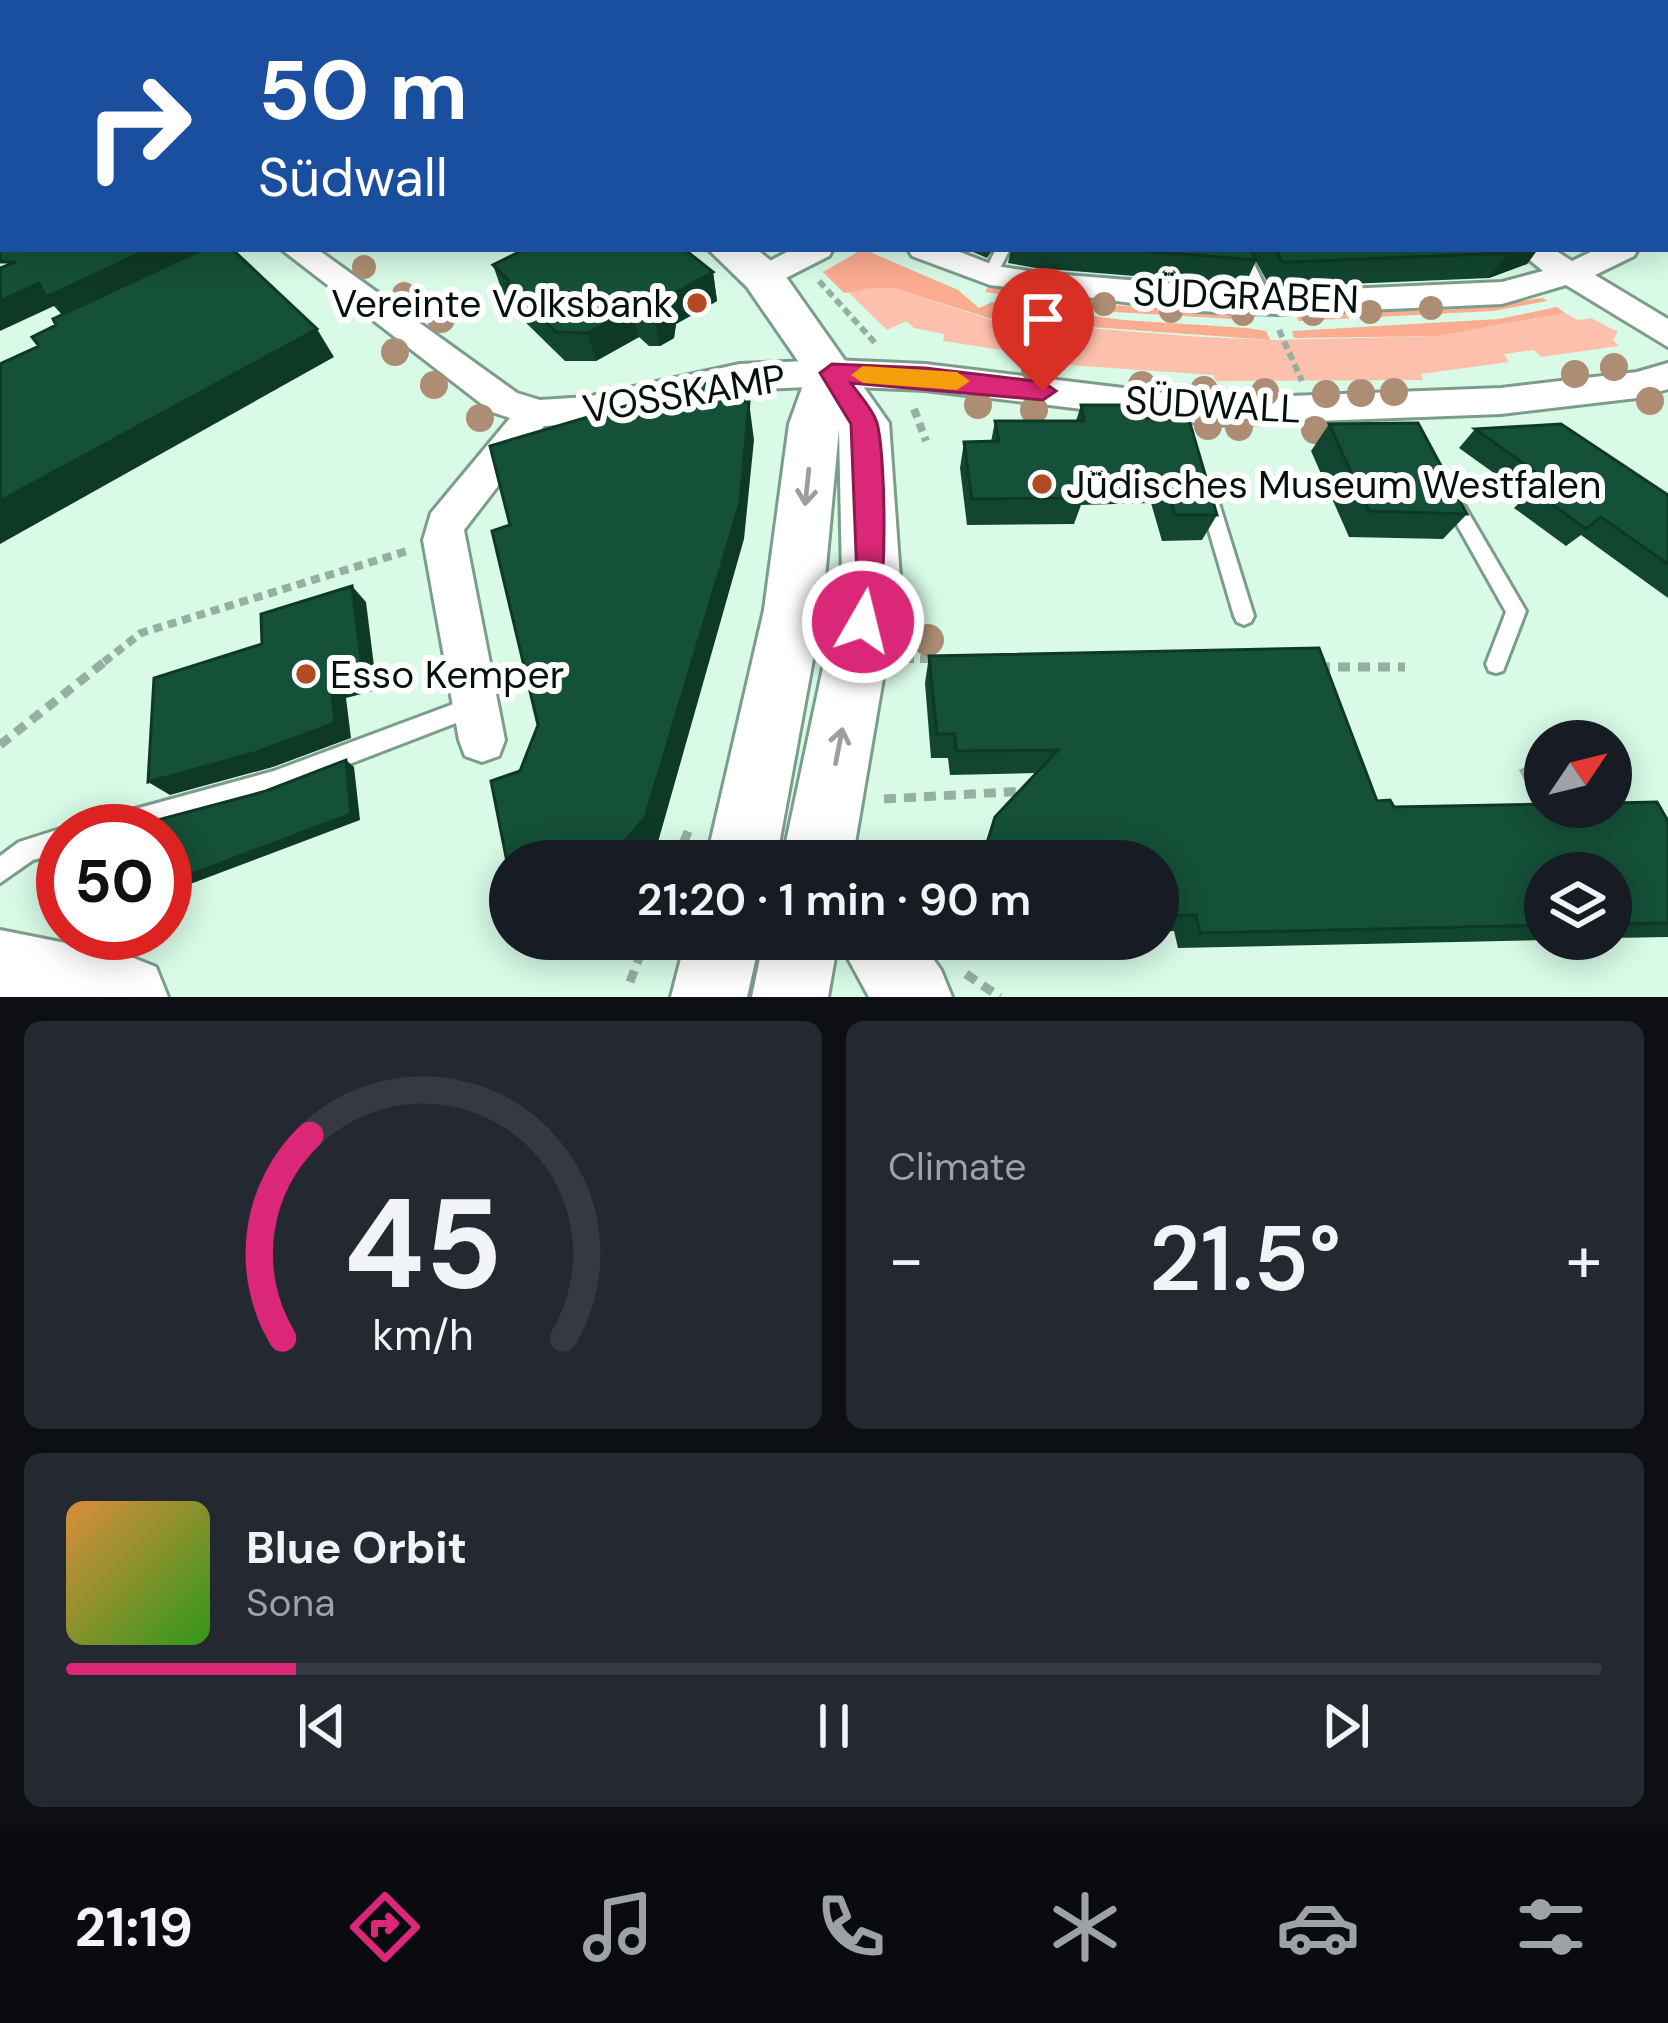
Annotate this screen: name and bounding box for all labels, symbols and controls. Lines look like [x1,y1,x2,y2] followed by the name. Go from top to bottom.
[258,36,468,145] text: 50 m
[60,48,216,204] icon: right
[258,142,448,213] text: Südwall
[1132,266,1360,325] street label: SÜDGRABEN
[992,268,1094,391] pin
[331,278,673,329] place label: Vereinte Volksbank
[1010,286,1076,352] icon: arrive
[684,290,710,316] marker: Vereinte Volksbank
[579,352,789,435] street label: VOSSKAMP
[1124,374,1302,435] street label: SÜDWALL
[1066,459,1601,510] place label: Jüdisches Museum Westfalen
[795,466,818,505] one-way arrow
[1029,471,1055,497] marker: Jüdisches Museum Westfalen
[800,559,926,685] position arrow
[330,649,564,700] place label: Esso Kemper
[293,661,319,687] marker: Esso Kemper
[1524,720,1632,828] north arrow
[1524,720,1632,960] map controls
[829,727,851,766] one-way arrow
[36,804,192,960] speed limit sign: 50
[1524,852,1632,960] button: layers
[637,870,1031,929] text: 21:20 · 1 min · 90 m
[888,1141,1026,1192] text: Climate
[344,1163,502,1326] text: 45
[1149,1201,1341,1318] text: 21.5°
[888,1217,924,1302] text: −
[1566,1217,1602,1302] text: +
[372,1307,474,1363] text: km/h
[246,1518,467,1577] text: Blue Orbit
[246,1577,335,1628] text: Sona
[289,1693,355,1759] icon: previous
[801,1693,867,1759] icon: pause
[1313,1693,1379,1759] icon: next
[343,1885,427,1969] icon: directions
[576,1885,660,1969] icon: music
[809,1885,893,1969] icon: phone
[1043,1885,1127,1969] icon: climate
[1276,1885,1360,1969] icon: car
[1509,1885,1593,1969] icon: filters
[75,1892,193,1963] text: 21:19

